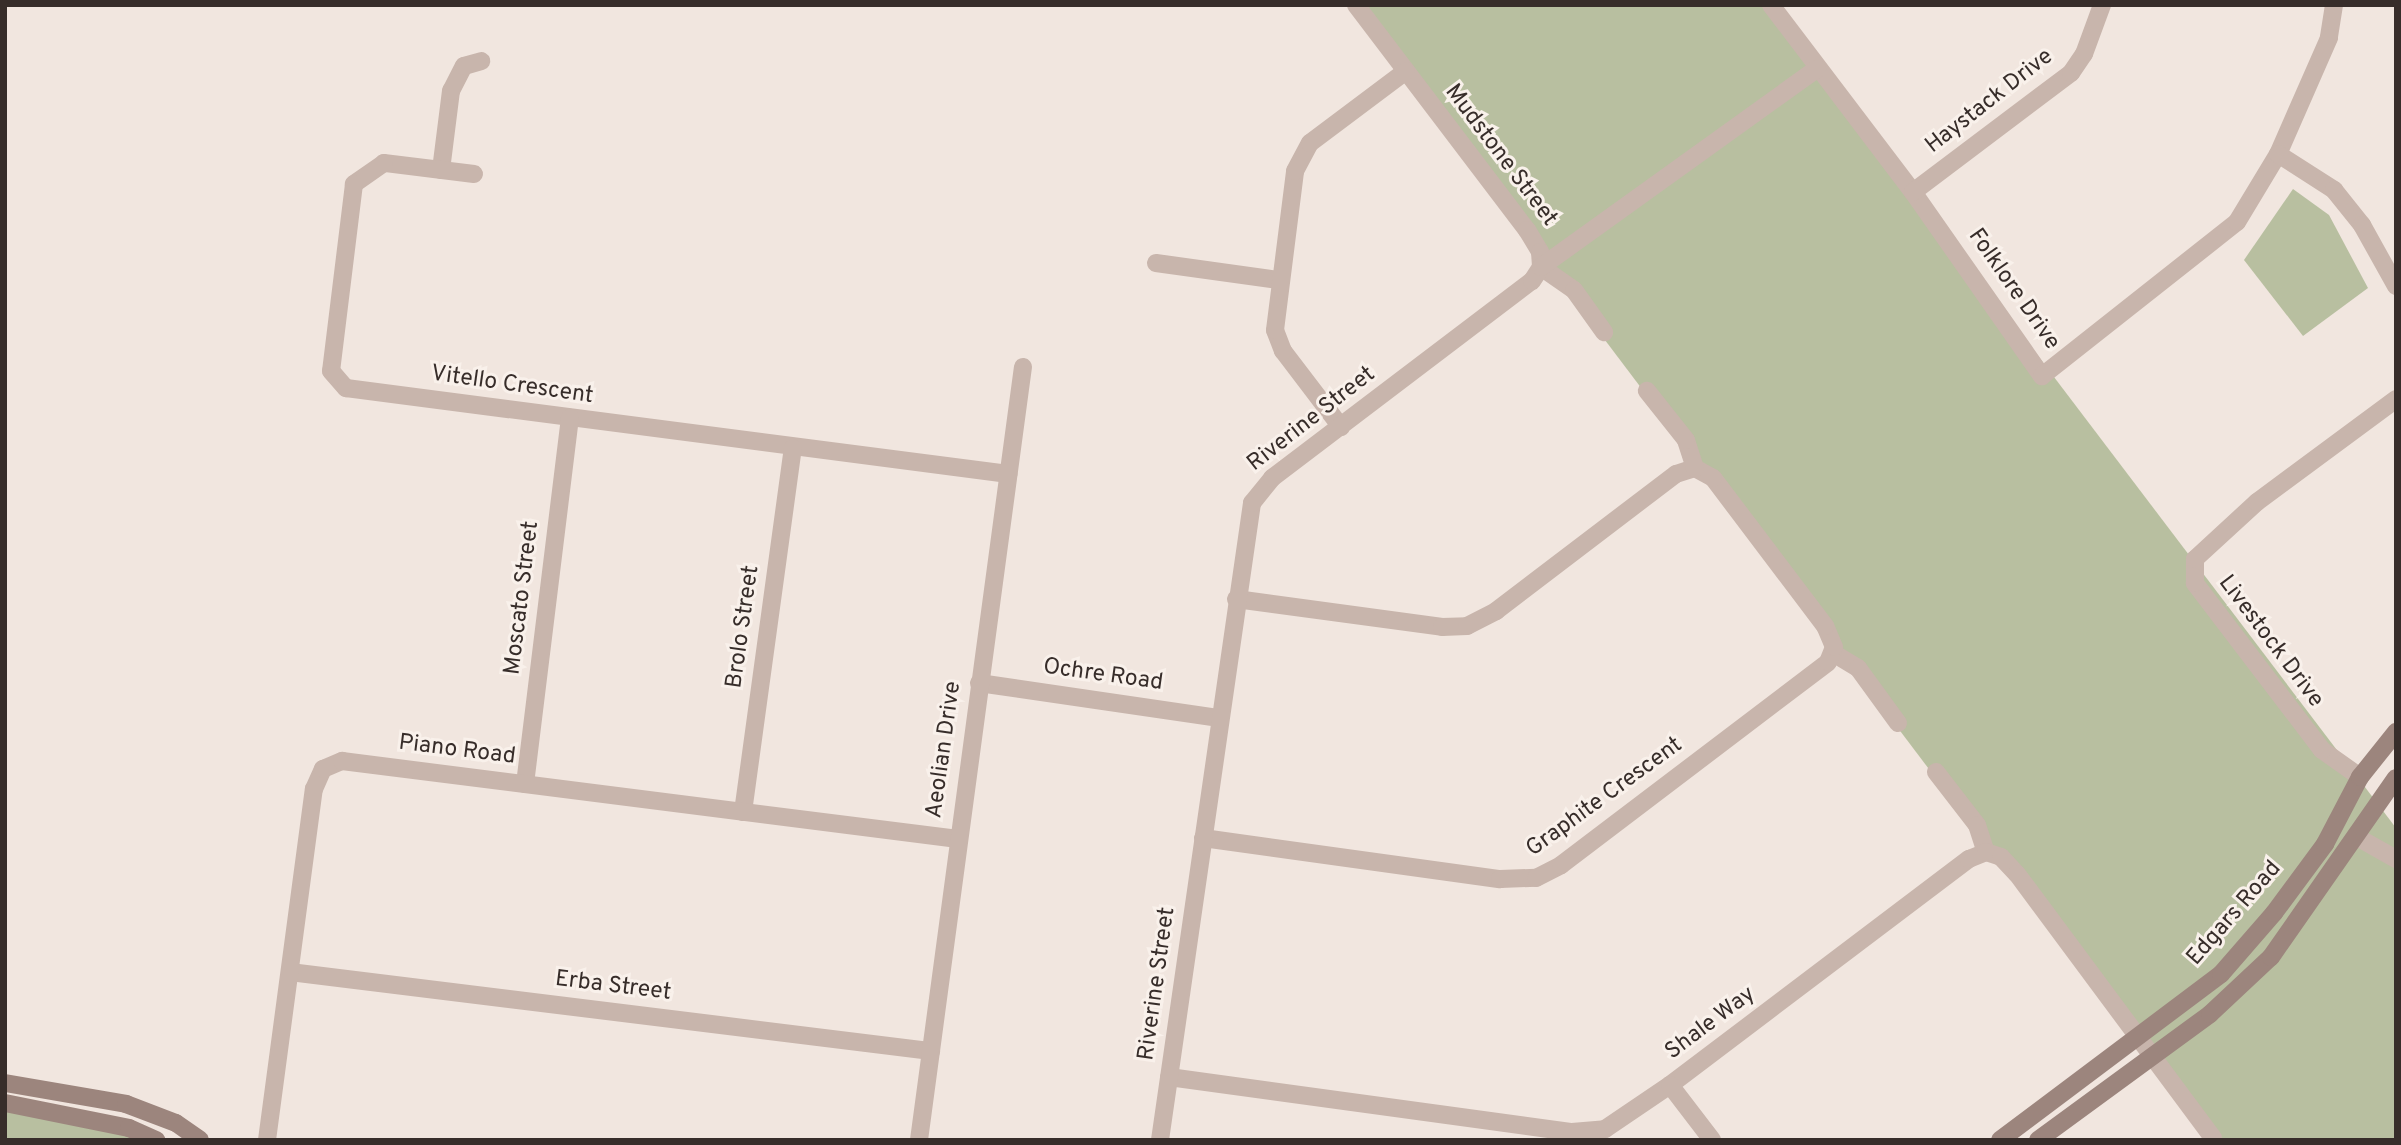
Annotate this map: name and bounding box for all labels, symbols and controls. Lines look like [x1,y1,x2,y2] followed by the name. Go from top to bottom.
[1921,44,2059,160] street label: Haystack Drive
[1438,80,1562,232] street label: Mudstone Street
[1961,224,2065,356] street label: Folklore Drive
[429,361,595,411] street label: Vitello Crescent
[1243,362,1381,478] street label: Riverine Street
[500,520,546,676] street label: Moscato Street
[722,564,766,690] street label: Brolo Street
[2211,570,2329,714] street label: Livestock Drive
[1041,654,1165,698] street label: Ochre Road
[922,680,968,820] street label: Aeolian Drive
[397,730,517,772] street label: Piano Road
[1522,732,1688,864] street label: Graphite Crescent
[2182,856,2288,972] street label: Edgars Road
[1134,906,1182,1062] street label: Riverine Street
[553,966,673,1008] street label: Erba Street
[1660,981,1762,1067] street label: Shale Way

